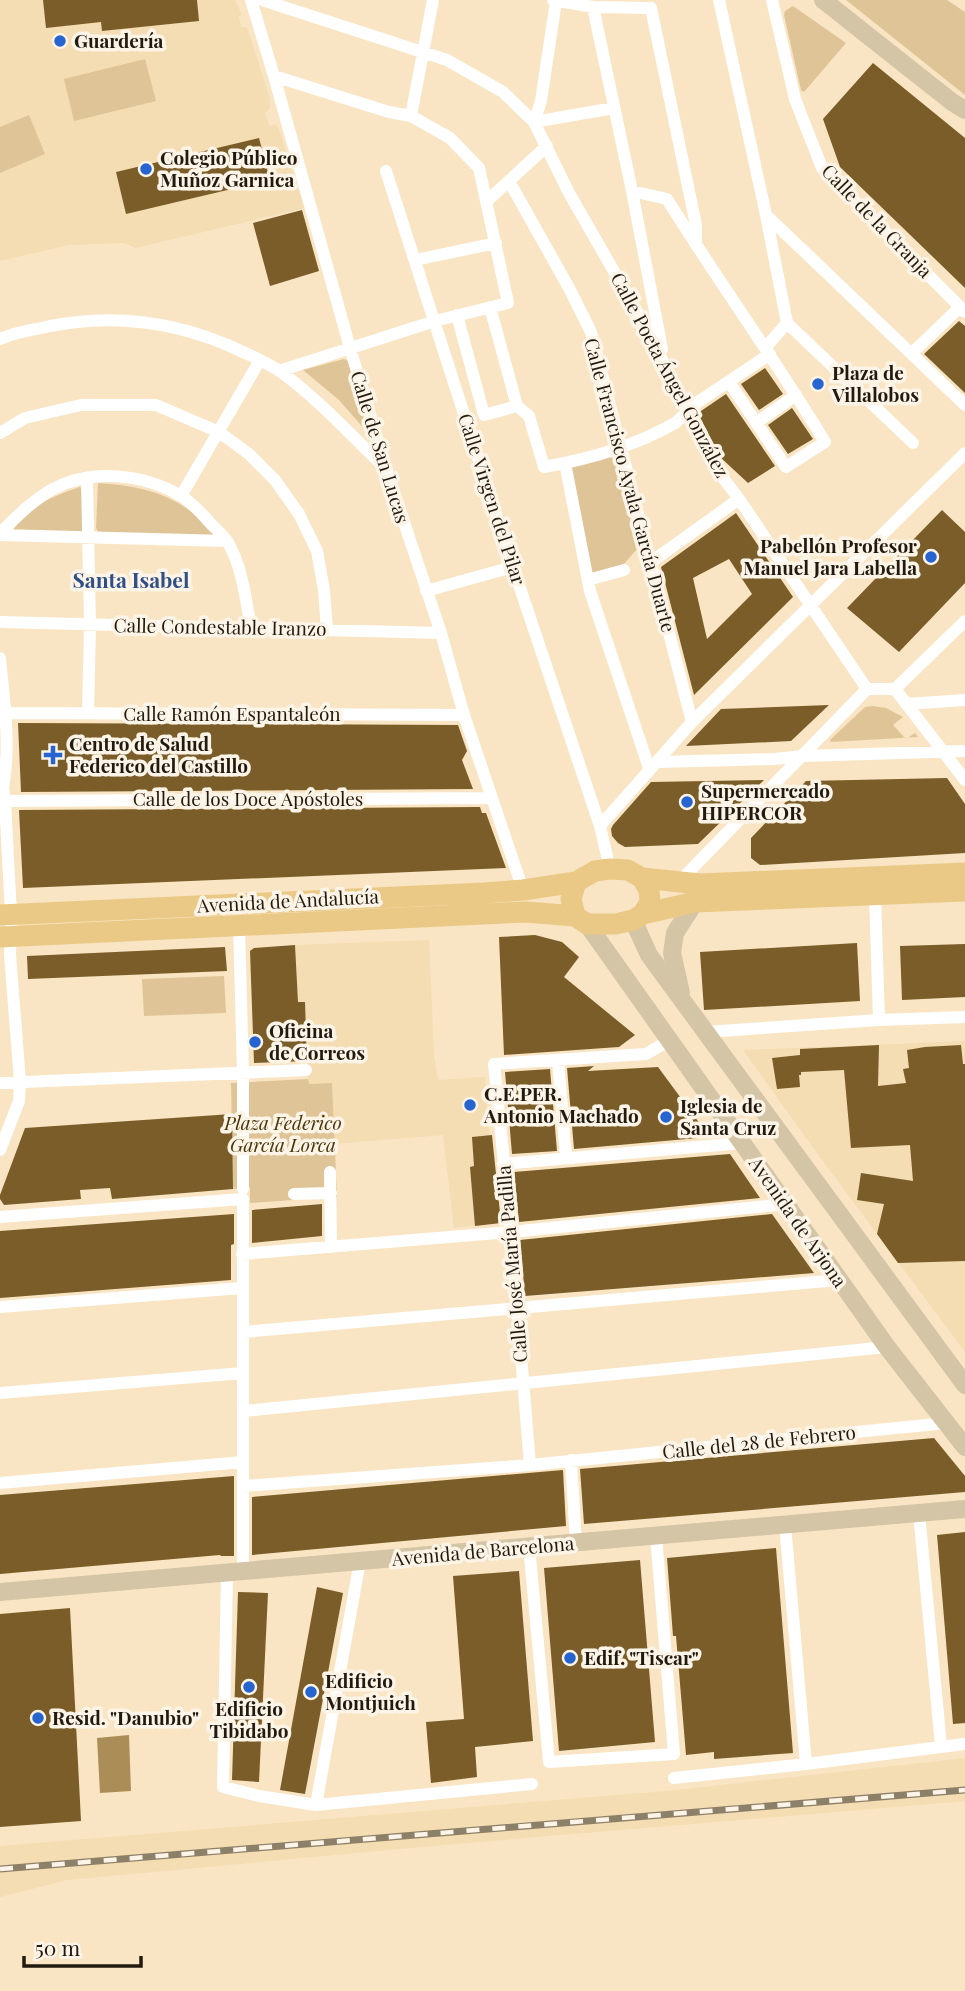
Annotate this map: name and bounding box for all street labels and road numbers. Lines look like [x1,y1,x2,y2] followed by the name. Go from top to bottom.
[817,158,939,283] street label: Calle de la Granja
[606,267,736,482] street label: Calle Poeta Ángel González
[579,335,683,635] street label: Calle Francisco Ayala García Duarte
[345,367,417,526] street label: Calle de San Lucas
[453,410,533,588] street label: Calle Virgen del Pilar
[113,611,327,641] street label: Calle Condestable Iranzo
[123,700,341,726] street label: Calle Ramón Espantaleón
[133,785,363,811] street label: Calle de los Doce Apóstoles
[195,882,380,918] street label: Avenida de Andalucía
[743,1150,854,1292] street label: Avenida de Arjona
[489,1164,533,1364] street label: Calle José María Padilla
[661,1418,857,1464] street label: Calle del 28 de Febrero
[390,1529,576,1571] street label: Avenida de Barcelona

